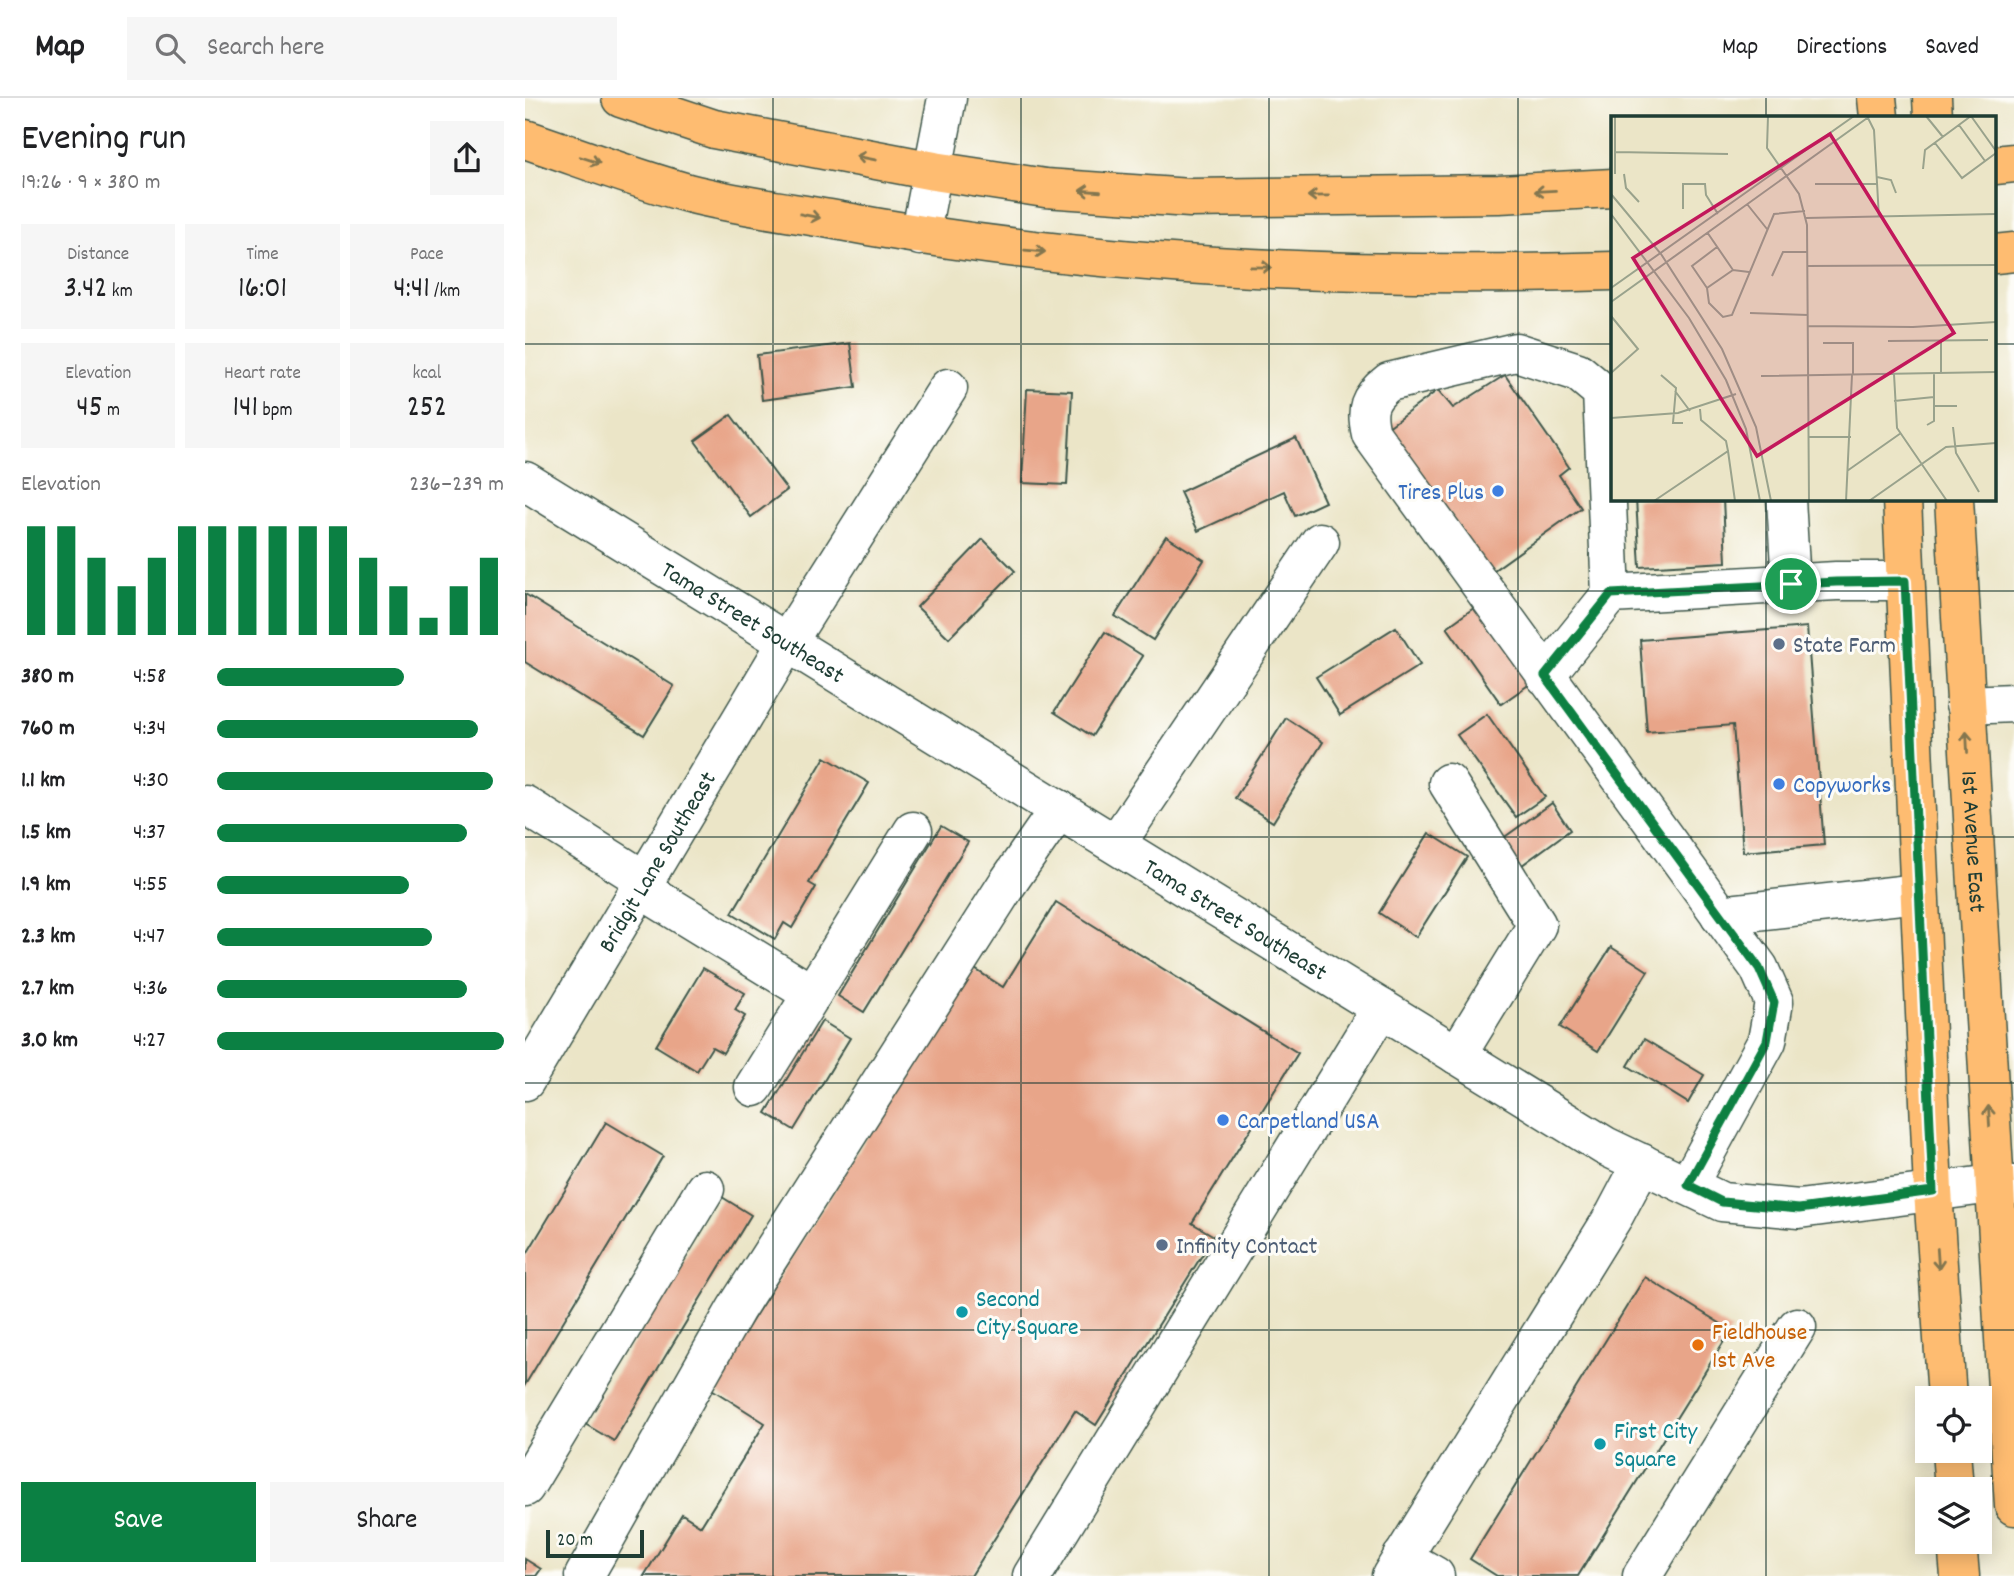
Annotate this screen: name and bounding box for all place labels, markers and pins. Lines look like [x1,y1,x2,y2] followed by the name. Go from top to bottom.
[1398,477,1484,511] place label: Tires Plus
[1490,483,1506,499] marker: Tires Plus
[1761,554,1821,614] pin
[1793,630,1896,664] place label: State Farm
[1771,636,1787,652] marker: State Farm
[1793,770,1891,804] place label: Copyworks
[1771,776,1787,792] marker: Copyworks
[1237,1106,1380,1140] place label: Carpetland USA
[1215,1112,1231,1128] marker: Carpetland USA
[1176,1231,1318,1265] place label: Infinity Contact
[1154,1237,1170,1253] marker: Infinity Contact
[976,1284,1079,1346] place label: Second City Square
[954,1304,970,1320] marker: Second City Square
[1712,1317,1807,1379] place label: Fieldhouse 1st Ave
[1690,1337,1706,1353] marker: Fieldhouse 1st Ave
[1614,1416,1699,1478] place label: First City Square
[1592,1436,1608,1452] marker: First City Square

